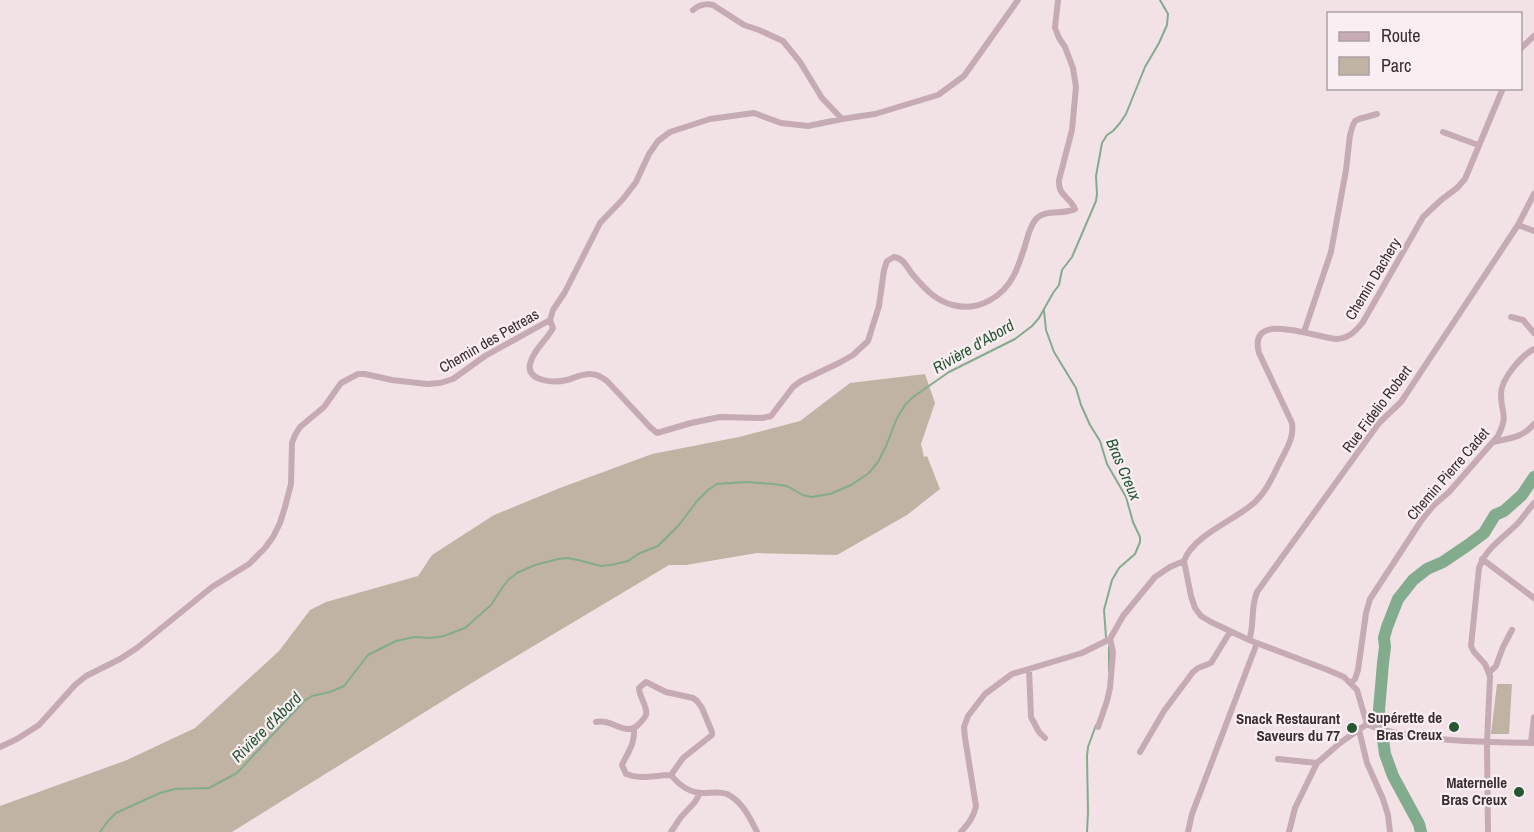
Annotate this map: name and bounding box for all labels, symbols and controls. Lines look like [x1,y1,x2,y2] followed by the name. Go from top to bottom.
[1327,12,1522,90] legend
[1381,23,1420,48] text: Route
[1381,53,1411,78] text: Parc
[1340,233,1406,324] street label: Chemin Dachery
[435,303,543,378] street label: Chemin des Petreas
[928,313,1018,378] water label: Rivière d'Abord
[1337,360,1417,457] street label: Rue Fidelio Robert
[1402,422,1494,524] street label: Chemin Pierre Cadet
[1101,434,1147,504] water label: Bras Creux
[226,687,306,767] water label: Rivière d'Abord
[1367,707,1442,745] place label: Supérette de Bras Creux
[1236,708,1340,746] place label: Snack Restaurant Saveurs du 77
[1447,720,1461,734] marker: Supérette de Bras Creux
[1345,721,1359,735] marker: Snack Restaurant Saveurs du 77
[1441,772,1507,810] place label: Maternelle Bras Creux
[1512,785,1526,799] marker: Maternelle Bras Creux

